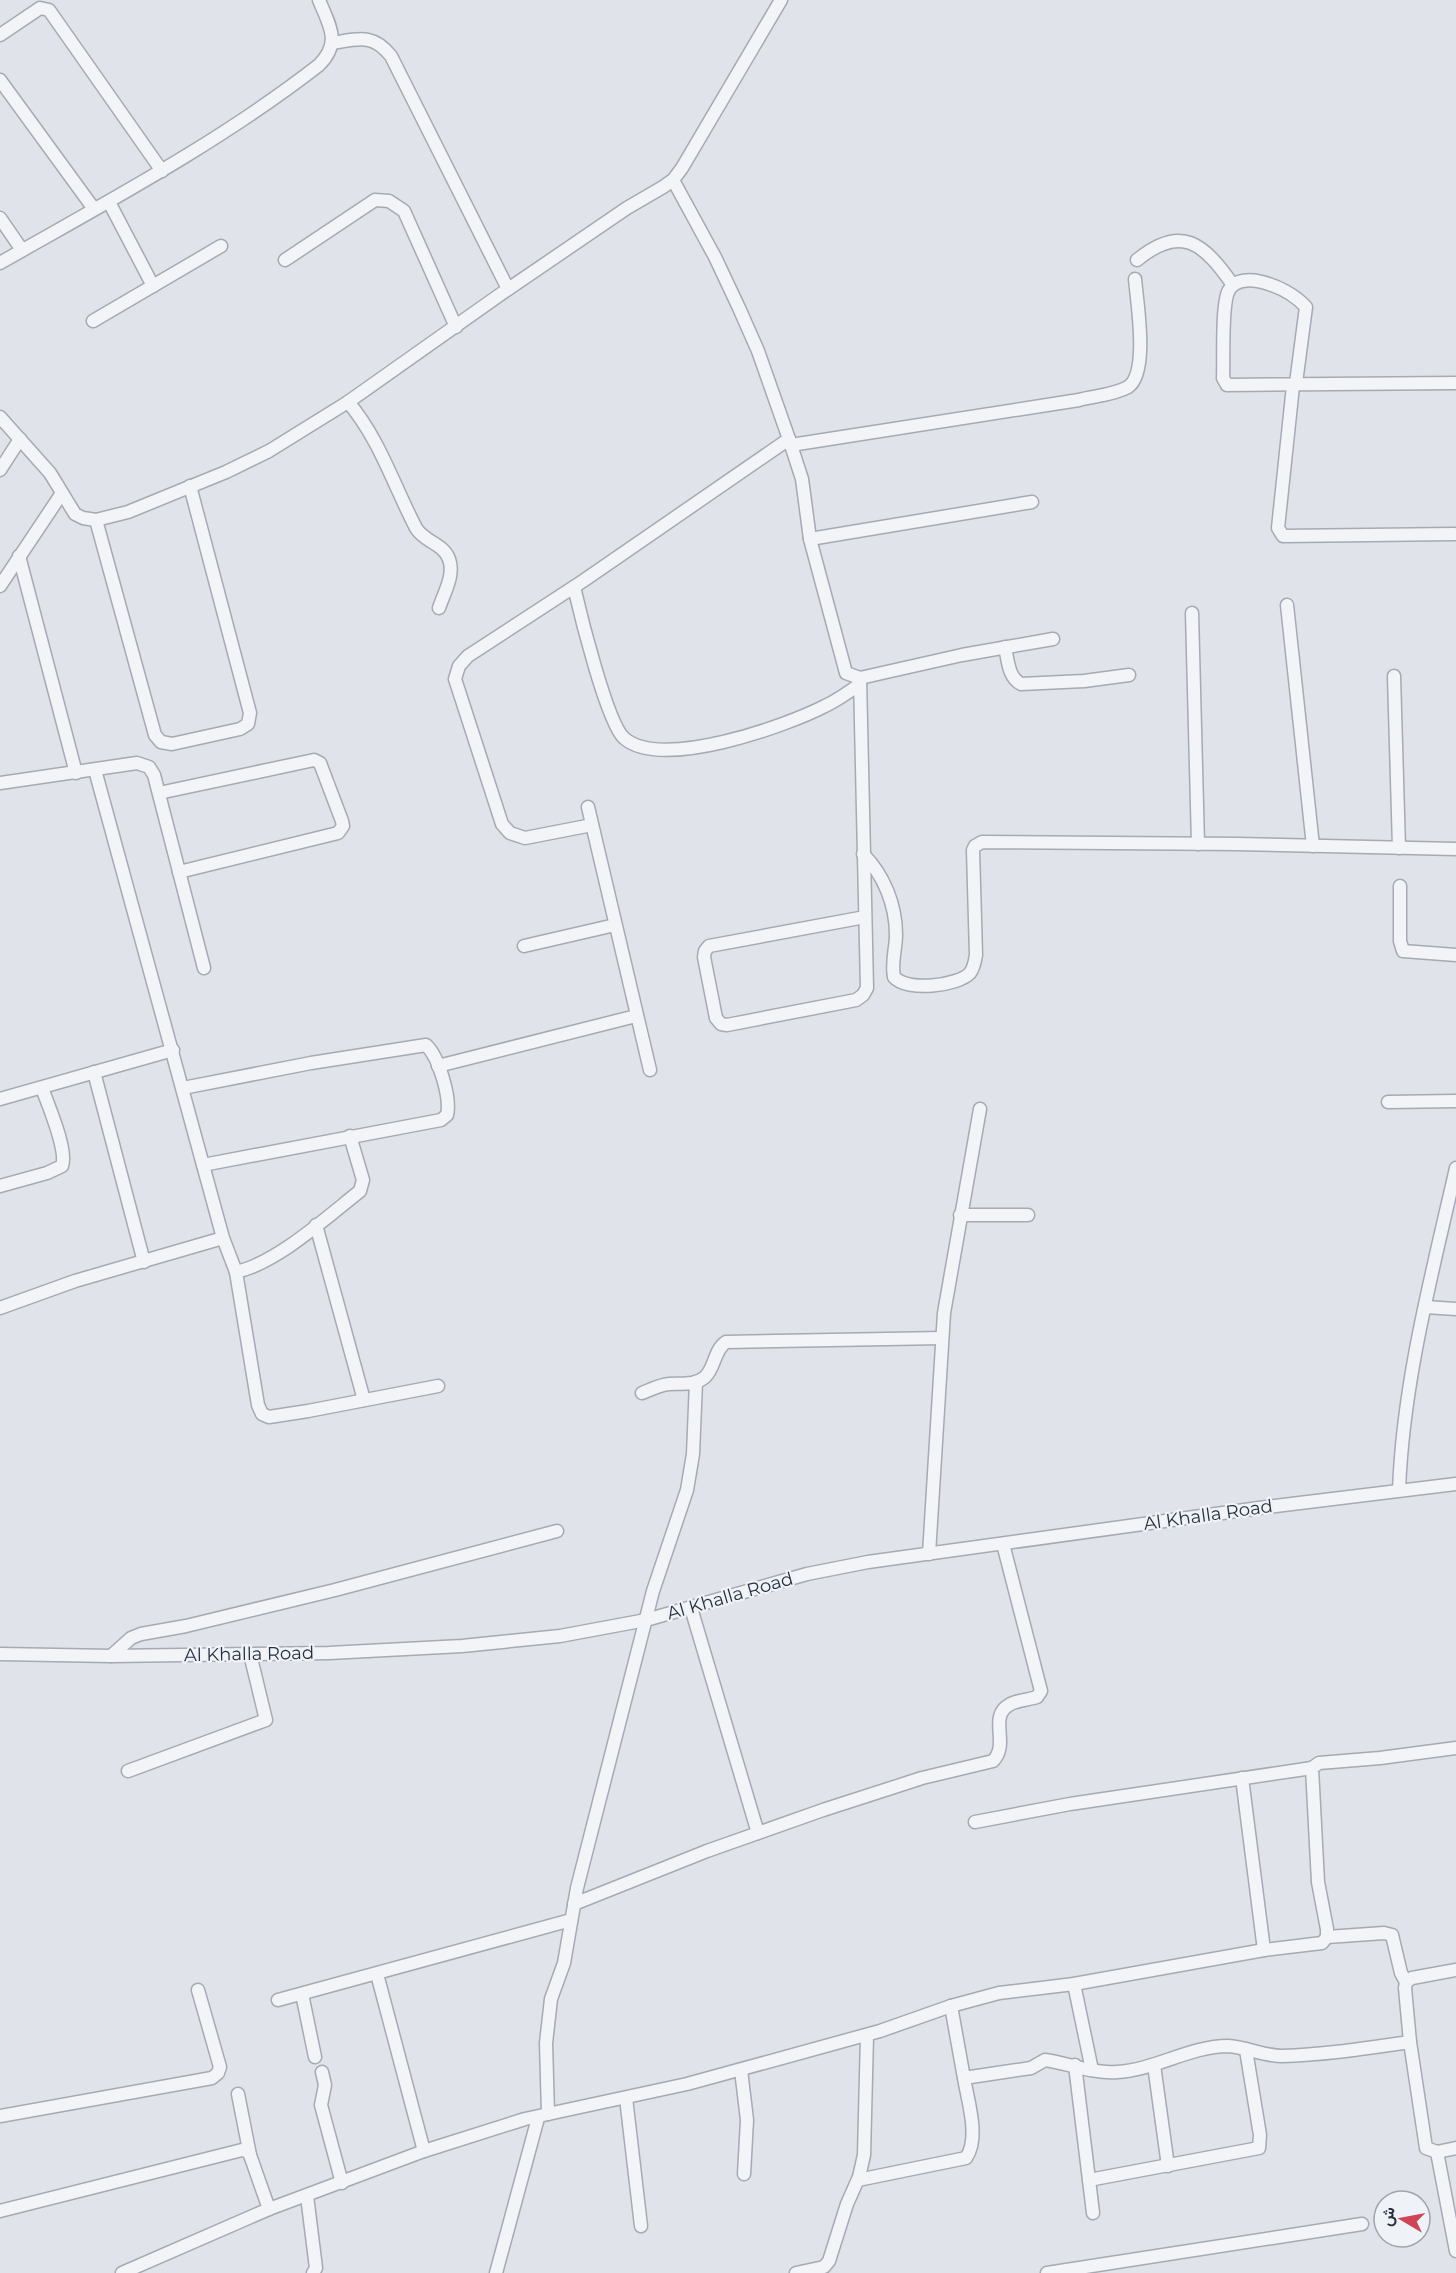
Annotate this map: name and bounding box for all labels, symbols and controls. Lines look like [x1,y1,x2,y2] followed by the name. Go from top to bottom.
[1142,1495,1274,1535] street label: Al Khalla Road
[664,1567,796,1625] street label: Al Khalla Road
[184,1642,314,1666] street label: Al Khalla Road
[1372,2189,1432,2249] north arrow
[1377,2205,1399,2228] text: ش

